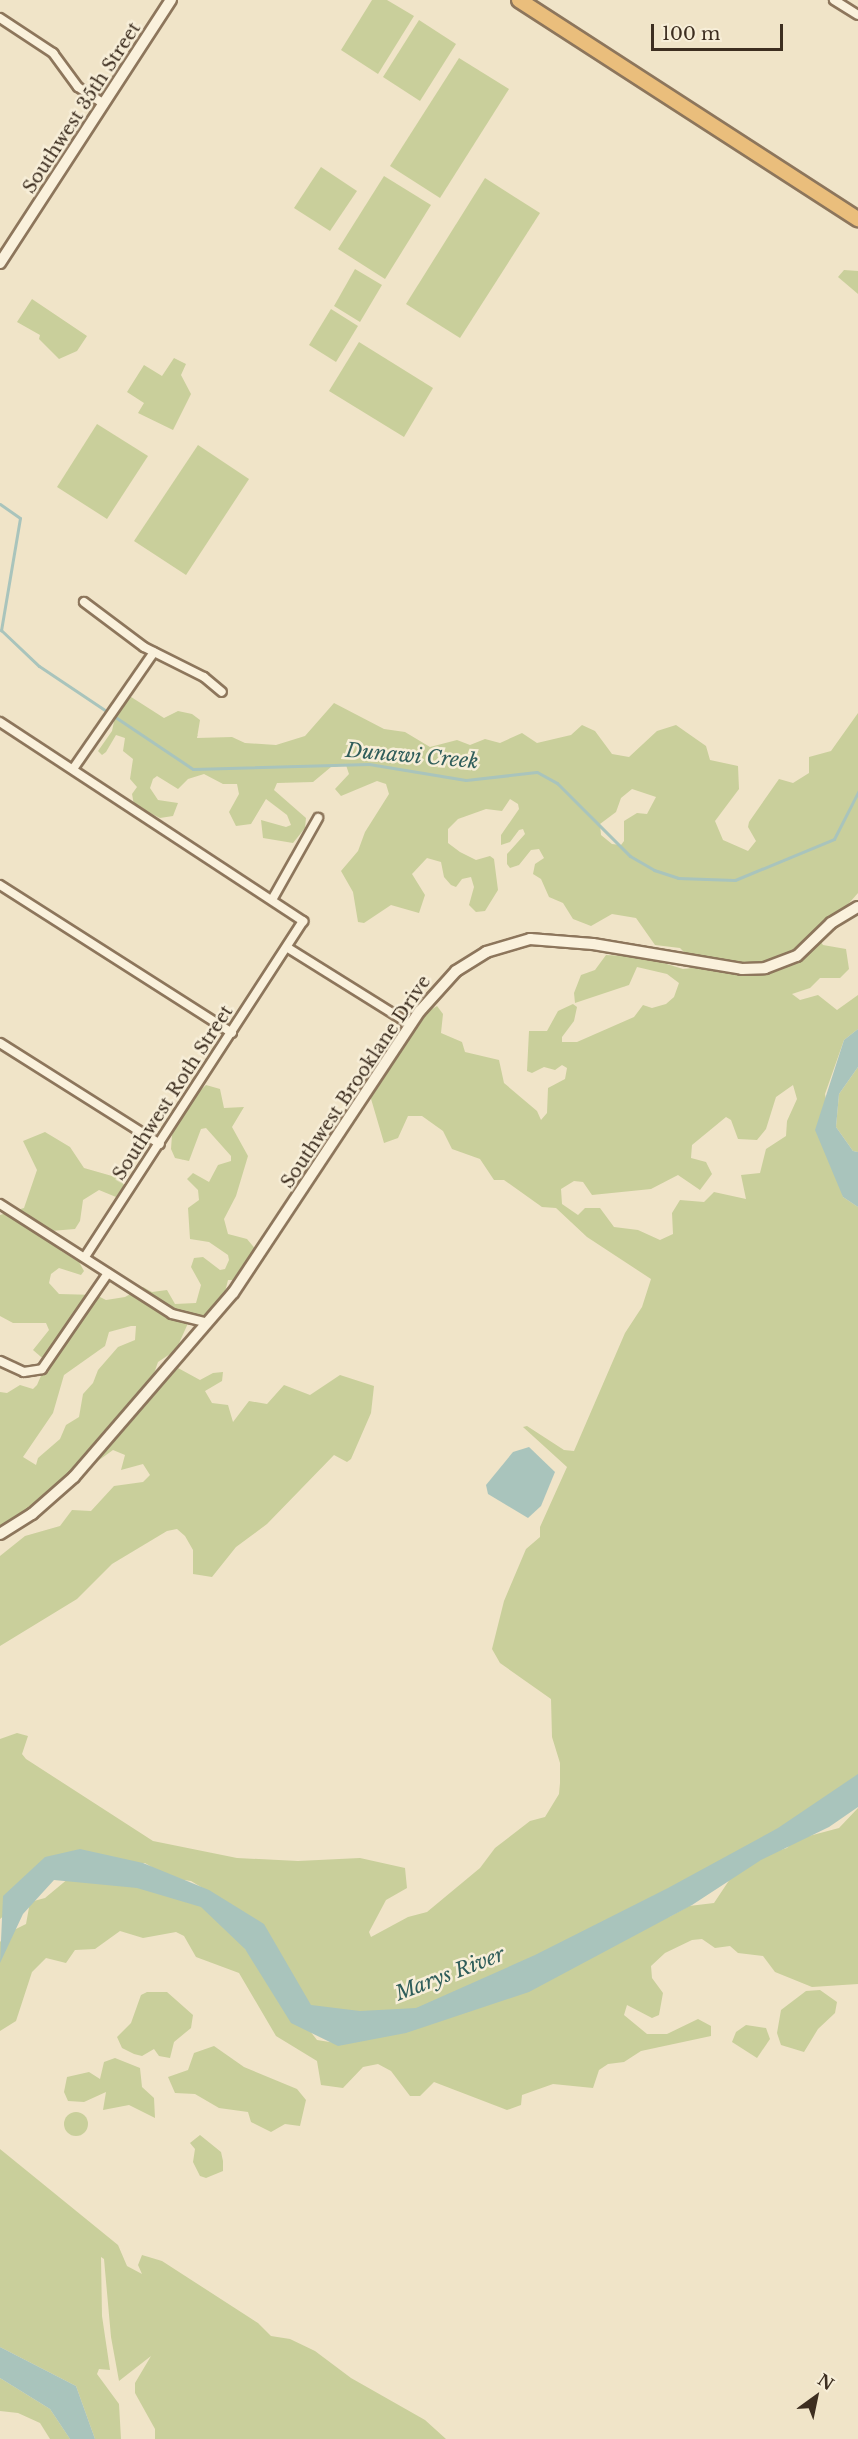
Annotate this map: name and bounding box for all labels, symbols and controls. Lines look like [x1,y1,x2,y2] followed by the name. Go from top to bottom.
[654,12,786,50] scale bar
[19,18,145,198] street label: Southwest 35th Street
[662,23,720,45] text: 100 m
[344,738,480,774] water label: Dunawi Creek
[277,972,435,1192] street label: Southwest Brooklane Drive
[108,1002,238,1184] street label: Southwest Roth Street
[392,1942,508,2006] water label: Marys River
[786,2367,846,2427] north arrow
[814,2369,838,2394] text: N

